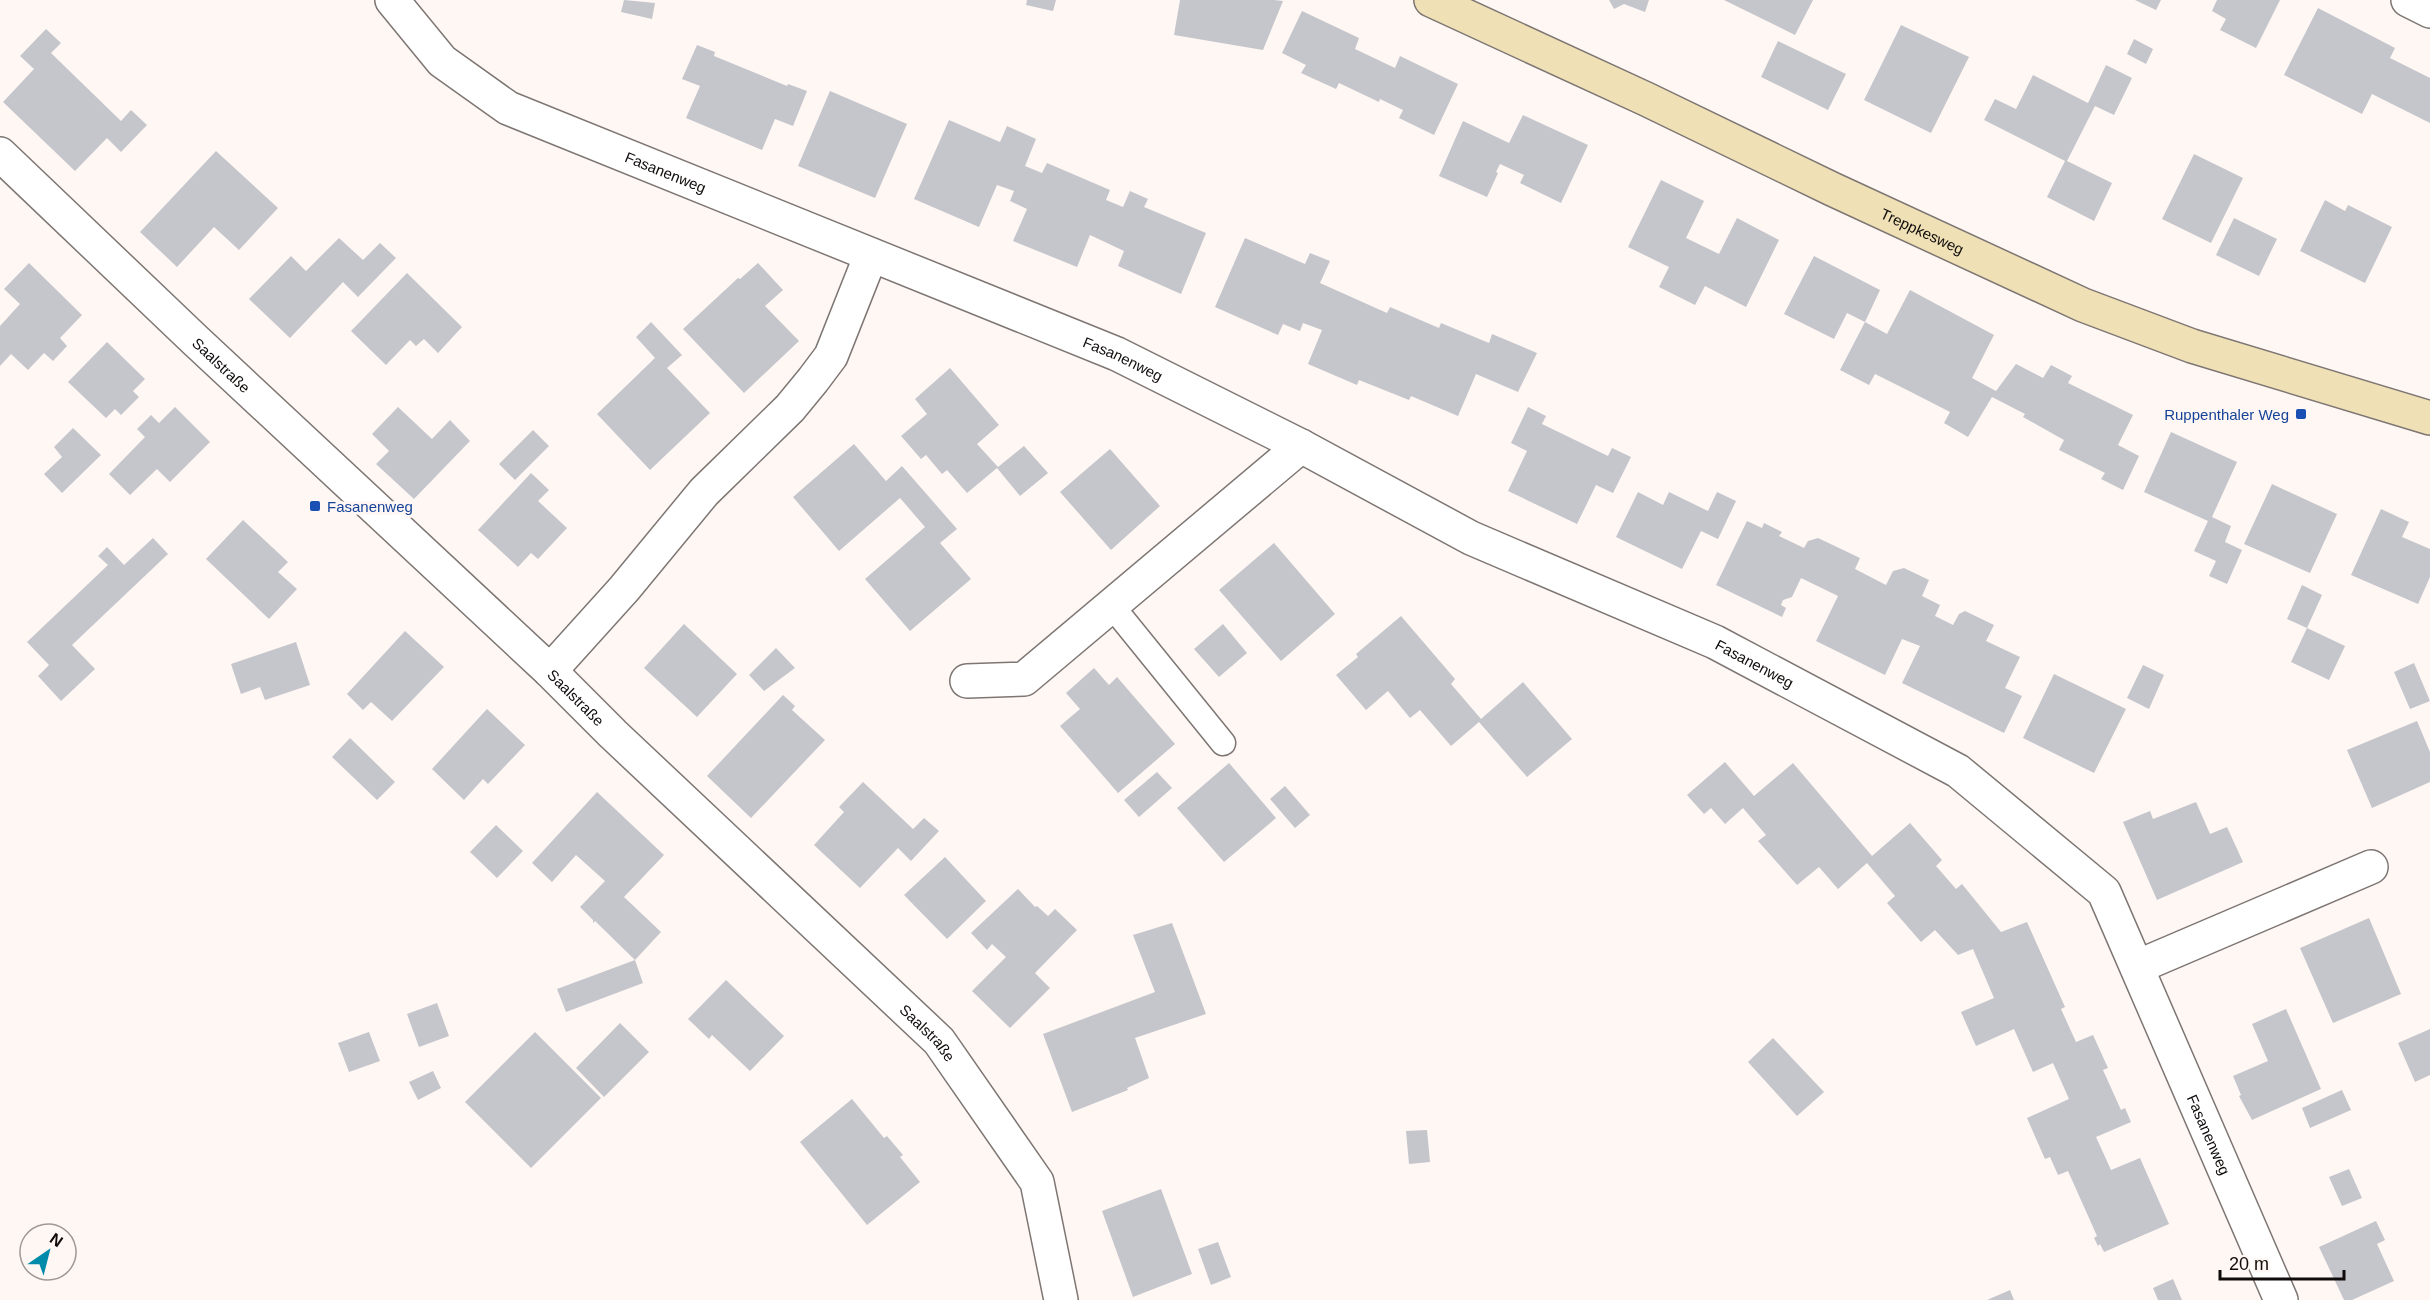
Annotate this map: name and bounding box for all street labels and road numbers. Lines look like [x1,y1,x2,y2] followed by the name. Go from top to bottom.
[623,148,709,196] street label: Fasanenweg
[1878,204,1967,257] street label: Treppkesweg
[1081,333,1166,384] street label: Fasanenweg
[189,334,254,396] street label: Saalstraße
[1713,635,1797,691] street label: Fasanenweg
[545,666,608,729] street label: Saalstraße
[897,1001,959,1064] street label: Saalstraße
[2184,1092,2234,1177] street label: Fasanenweg

